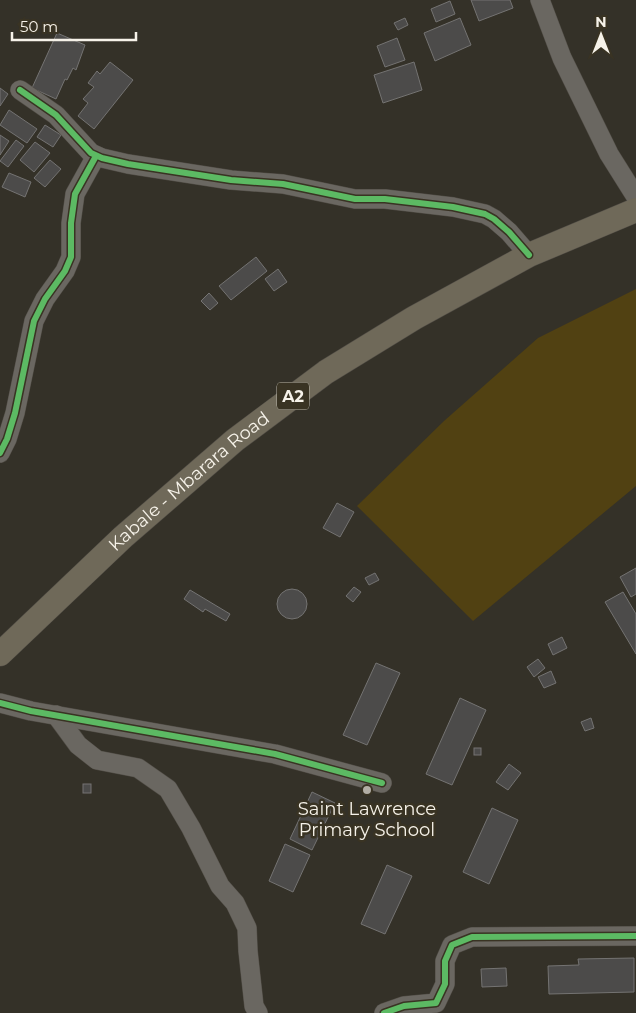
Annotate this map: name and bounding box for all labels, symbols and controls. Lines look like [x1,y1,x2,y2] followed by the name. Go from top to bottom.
[12,10,136,42] scale bar
[576,10,626,60] north arrow
[595,13,607,31] text: N
[20,17,58,36] text: 50 m
[277,382,309,410] road number: A2
[104,407,274,556] street label: Kabale - Mbarara Road
[361,784,373,796] marker: Saint Lawrence Primary School
[298,798,436,841] place label: Saint Lawrence Primary School

